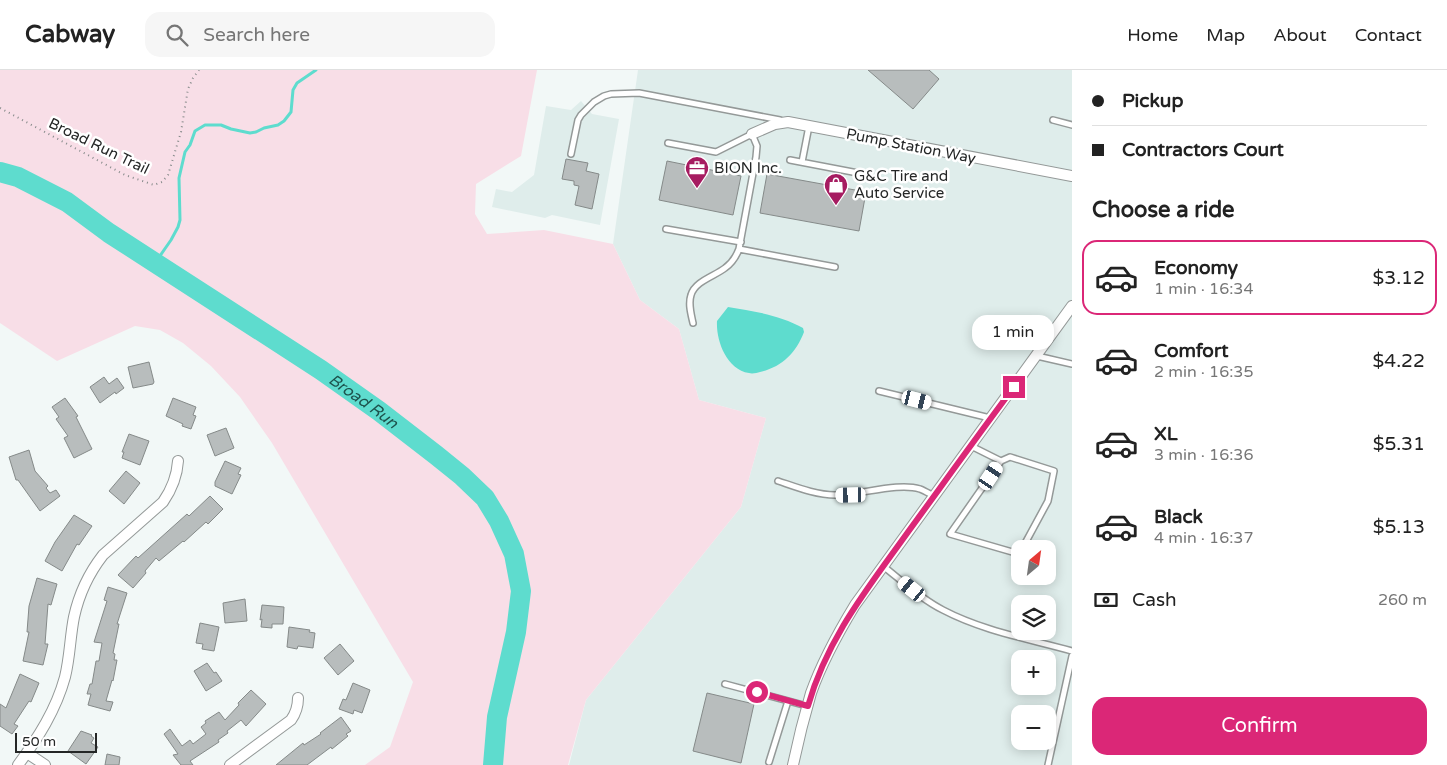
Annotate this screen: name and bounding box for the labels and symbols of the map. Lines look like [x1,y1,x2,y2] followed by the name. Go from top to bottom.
[46,114,152,178] street label: Broad Run Trail
[845,125,977,167] street label: Pump Station Way
[684,155,710,189] office icon: BION Inc.
[714,159,782,177] place label: BION Inc.
[854,167,948,202] place label: G&C Tire and Auto Service
[823,172,849,206] shop icon: G&C Tire and Auto Service
[973,314,1055,350] callout: 1 min
[325,370,403,434] water label: Broad Run
[1003,376,1025,398] route end
[900,389,933,411] car
[976,459,1005,493] car
[835,487,866,503] car
[1011,540,1056,585] north arrow
[895,574,928,604] car
[746,681,768,703] route start
[15,730,98,753] scale bar

